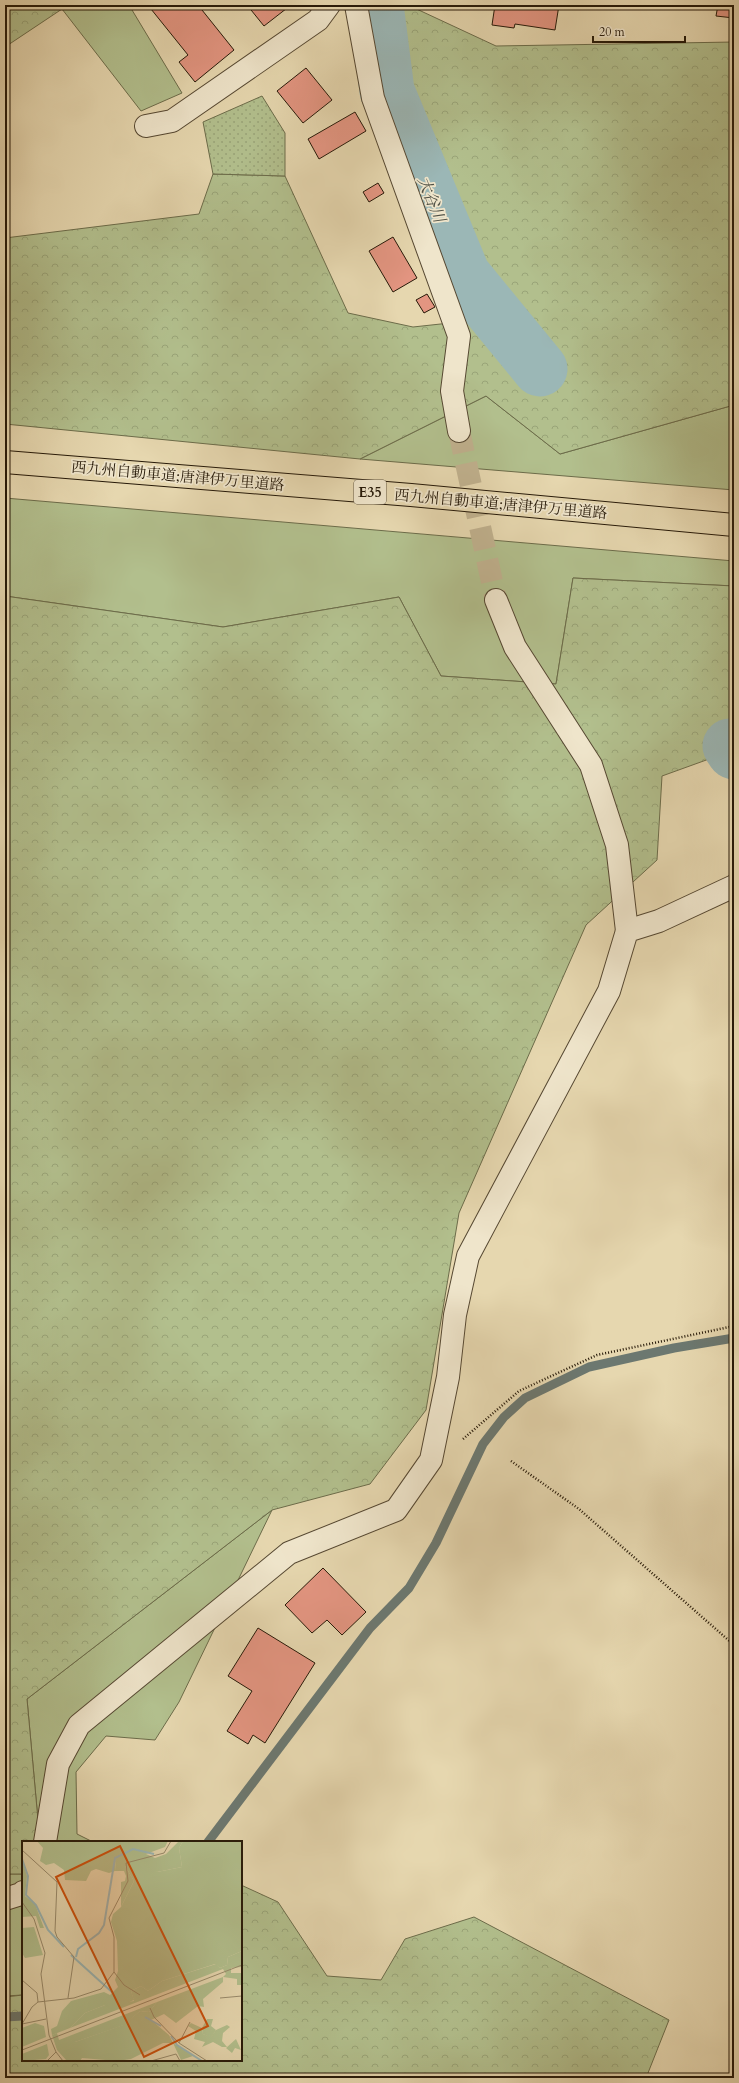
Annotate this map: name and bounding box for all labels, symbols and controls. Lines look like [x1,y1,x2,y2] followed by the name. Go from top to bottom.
[593,18,685,44] scale bar
[599,24,626,40] text: 20 m
[412,173,451,228] water label: 大谷川
[71,457,285,495] street label: 西九州自動車道;唐津伊万里道路
[354,480,386,504] road number: E35
[394,485,608,523] street label: 西九州自動車道;唐津伊万里道路
[22,1841,242,2061] inset map

